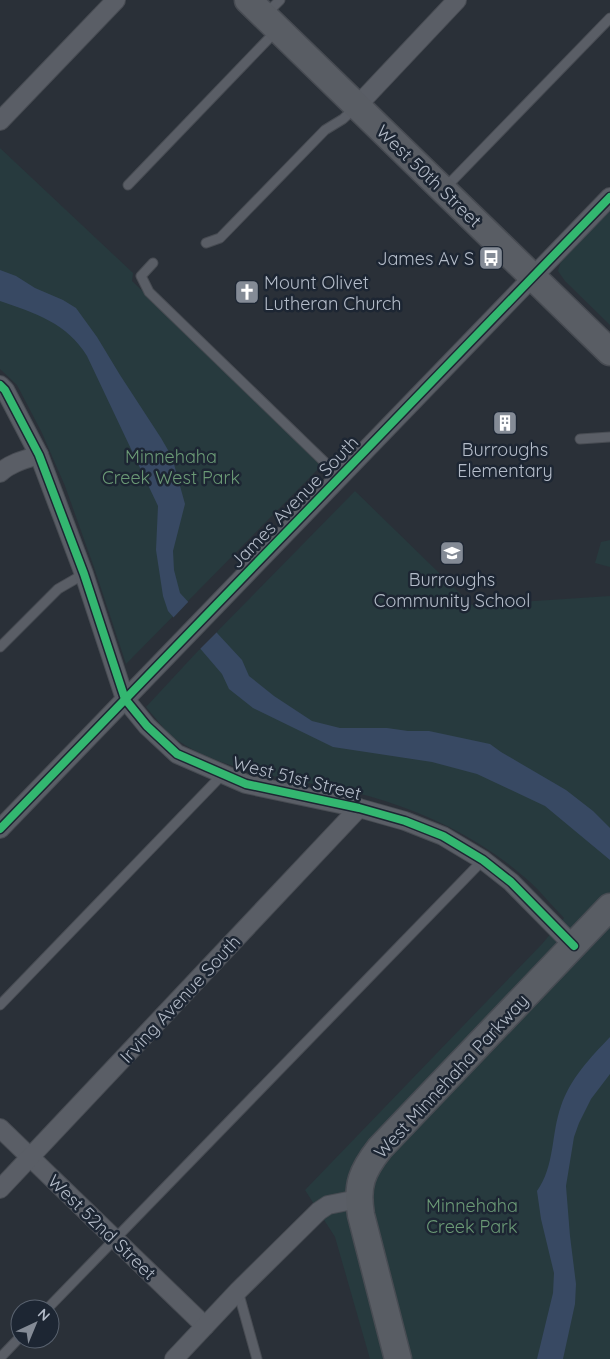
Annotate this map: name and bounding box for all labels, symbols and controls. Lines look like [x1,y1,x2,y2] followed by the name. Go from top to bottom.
[371,120,487,232] street label: West 50th Street
[478,245,504,271] bus stop icon: James Av S
[377,247,474,270] place label: James Av S
[264,271,402,315] place label: Mount Olivet Lutheran Church
[234,279,260,305] church icon: Mount Olivet Lutheran Church
[492,410,518,436] building icon: Burroughs Elementary
[225,431,363,573] street label: James Avenue South
[457,438,553,482] place label: Burroughs Elementary
[102,445,240,489] park label: Minnehaha Creek West Park
[439,540,465,566] school or university icon: Burroughs Community School
[374,568,530,612] place label: Burroughs Community School
[230,751,364,805] street label: West 51st Street
[115,930,245,1068] street label: Irving Avenue South
[369,989,533,1163] street label: West Minnehaha Parkway
[43,1169,161,1285] street label: West 52nd Street
[426,1194,518,1238] park label: Minnehaha Creek Park
[10,1299,60,1349] north arrow
[34,1305,54,1325] text: N

